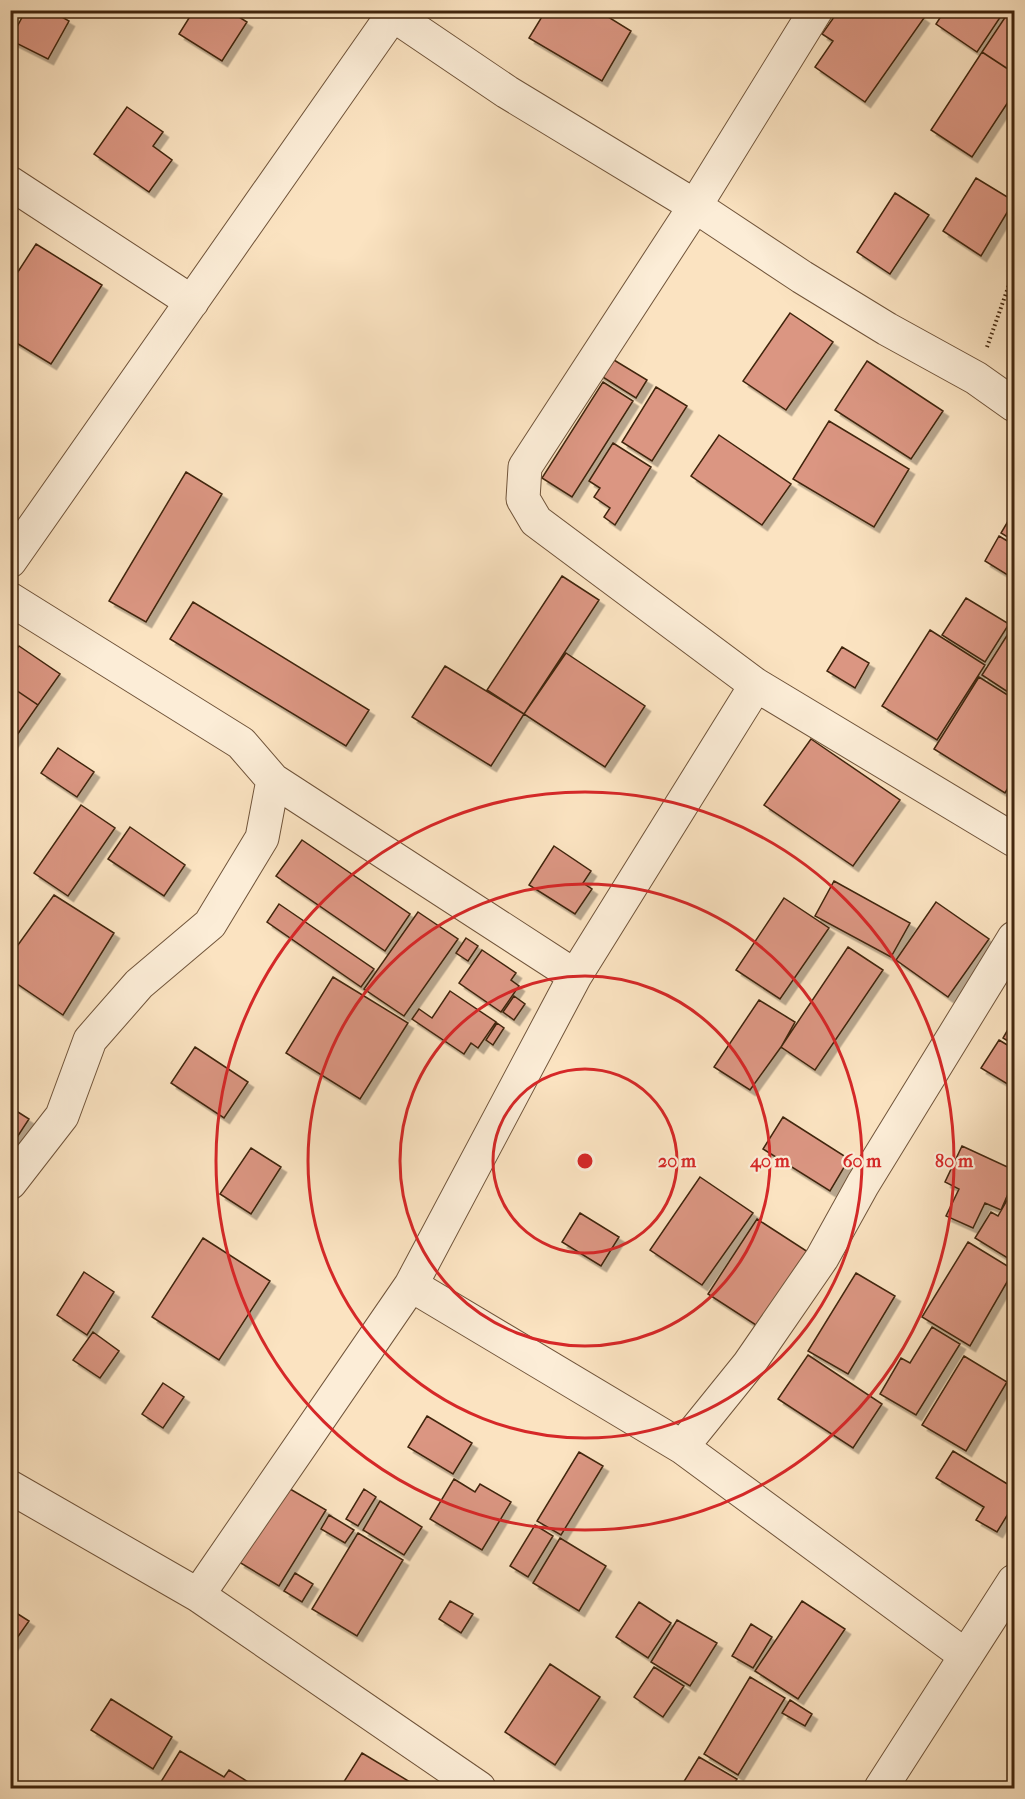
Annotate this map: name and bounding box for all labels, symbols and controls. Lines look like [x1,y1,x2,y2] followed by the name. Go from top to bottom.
[575,1151,595,1171] centre of rings
[658,1151,697,1172] text: 20 m
[749,1151,791,1172] text: 40 m
[843,1151,882,1172] text: 60 m
[935,1151,974,1172] text: 80 m

